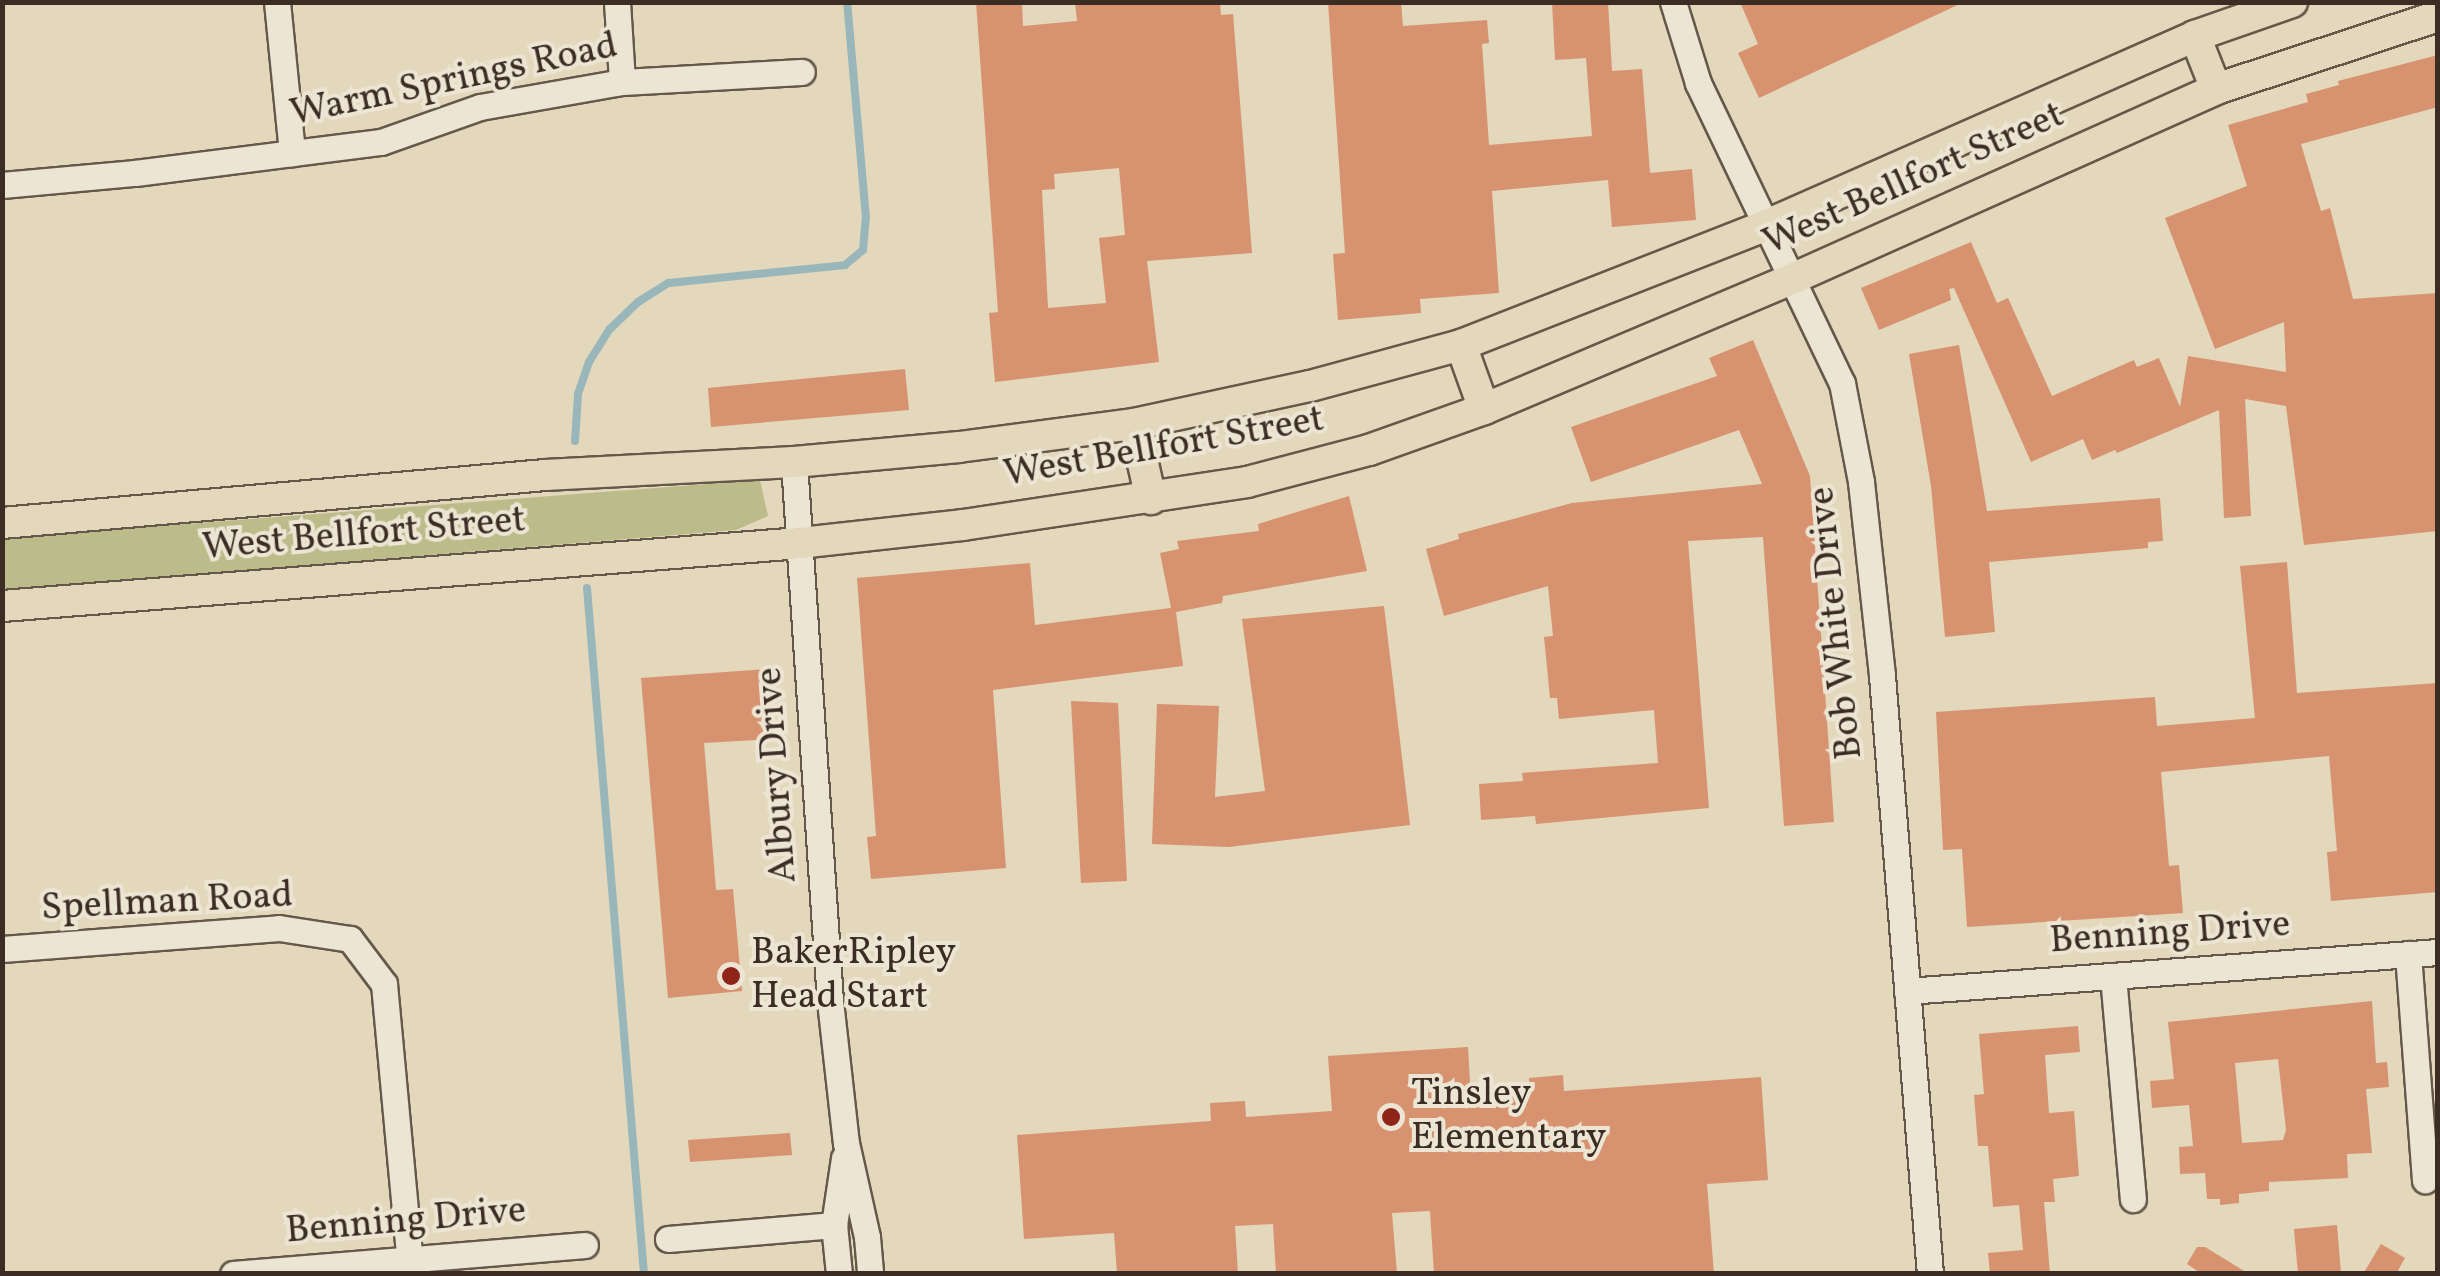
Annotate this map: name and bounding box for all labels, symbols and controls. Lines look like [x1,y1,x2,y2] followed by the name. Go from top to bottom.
[286,24,622,138] street label: Warm Springs Road
[1757,93,2071,267] street label: West Bellfort Street
[1000,397,1328,499] street label: West Bellfort Street
[1800,484,1874,762] street label: Bob White Drive
[200,498,528,572] street label: West Bellfort Street
[748,665,808,885] street label: Albury Drive
[40,874,294,932] street label: Spellman Road
[2048,903,2292,965] street label: Benning Drive
[751,931,956,1021] place label: BakerRipley Head Start
[720,965,742,987] marker: BakerRipley Head Start
[1411,1072,1606,1162] place label: Tinsley Elementary
[1380,1106,1402,1128] marker: Tinsley Elementary
[284,1189,528,1255] street label: Benning Drive

